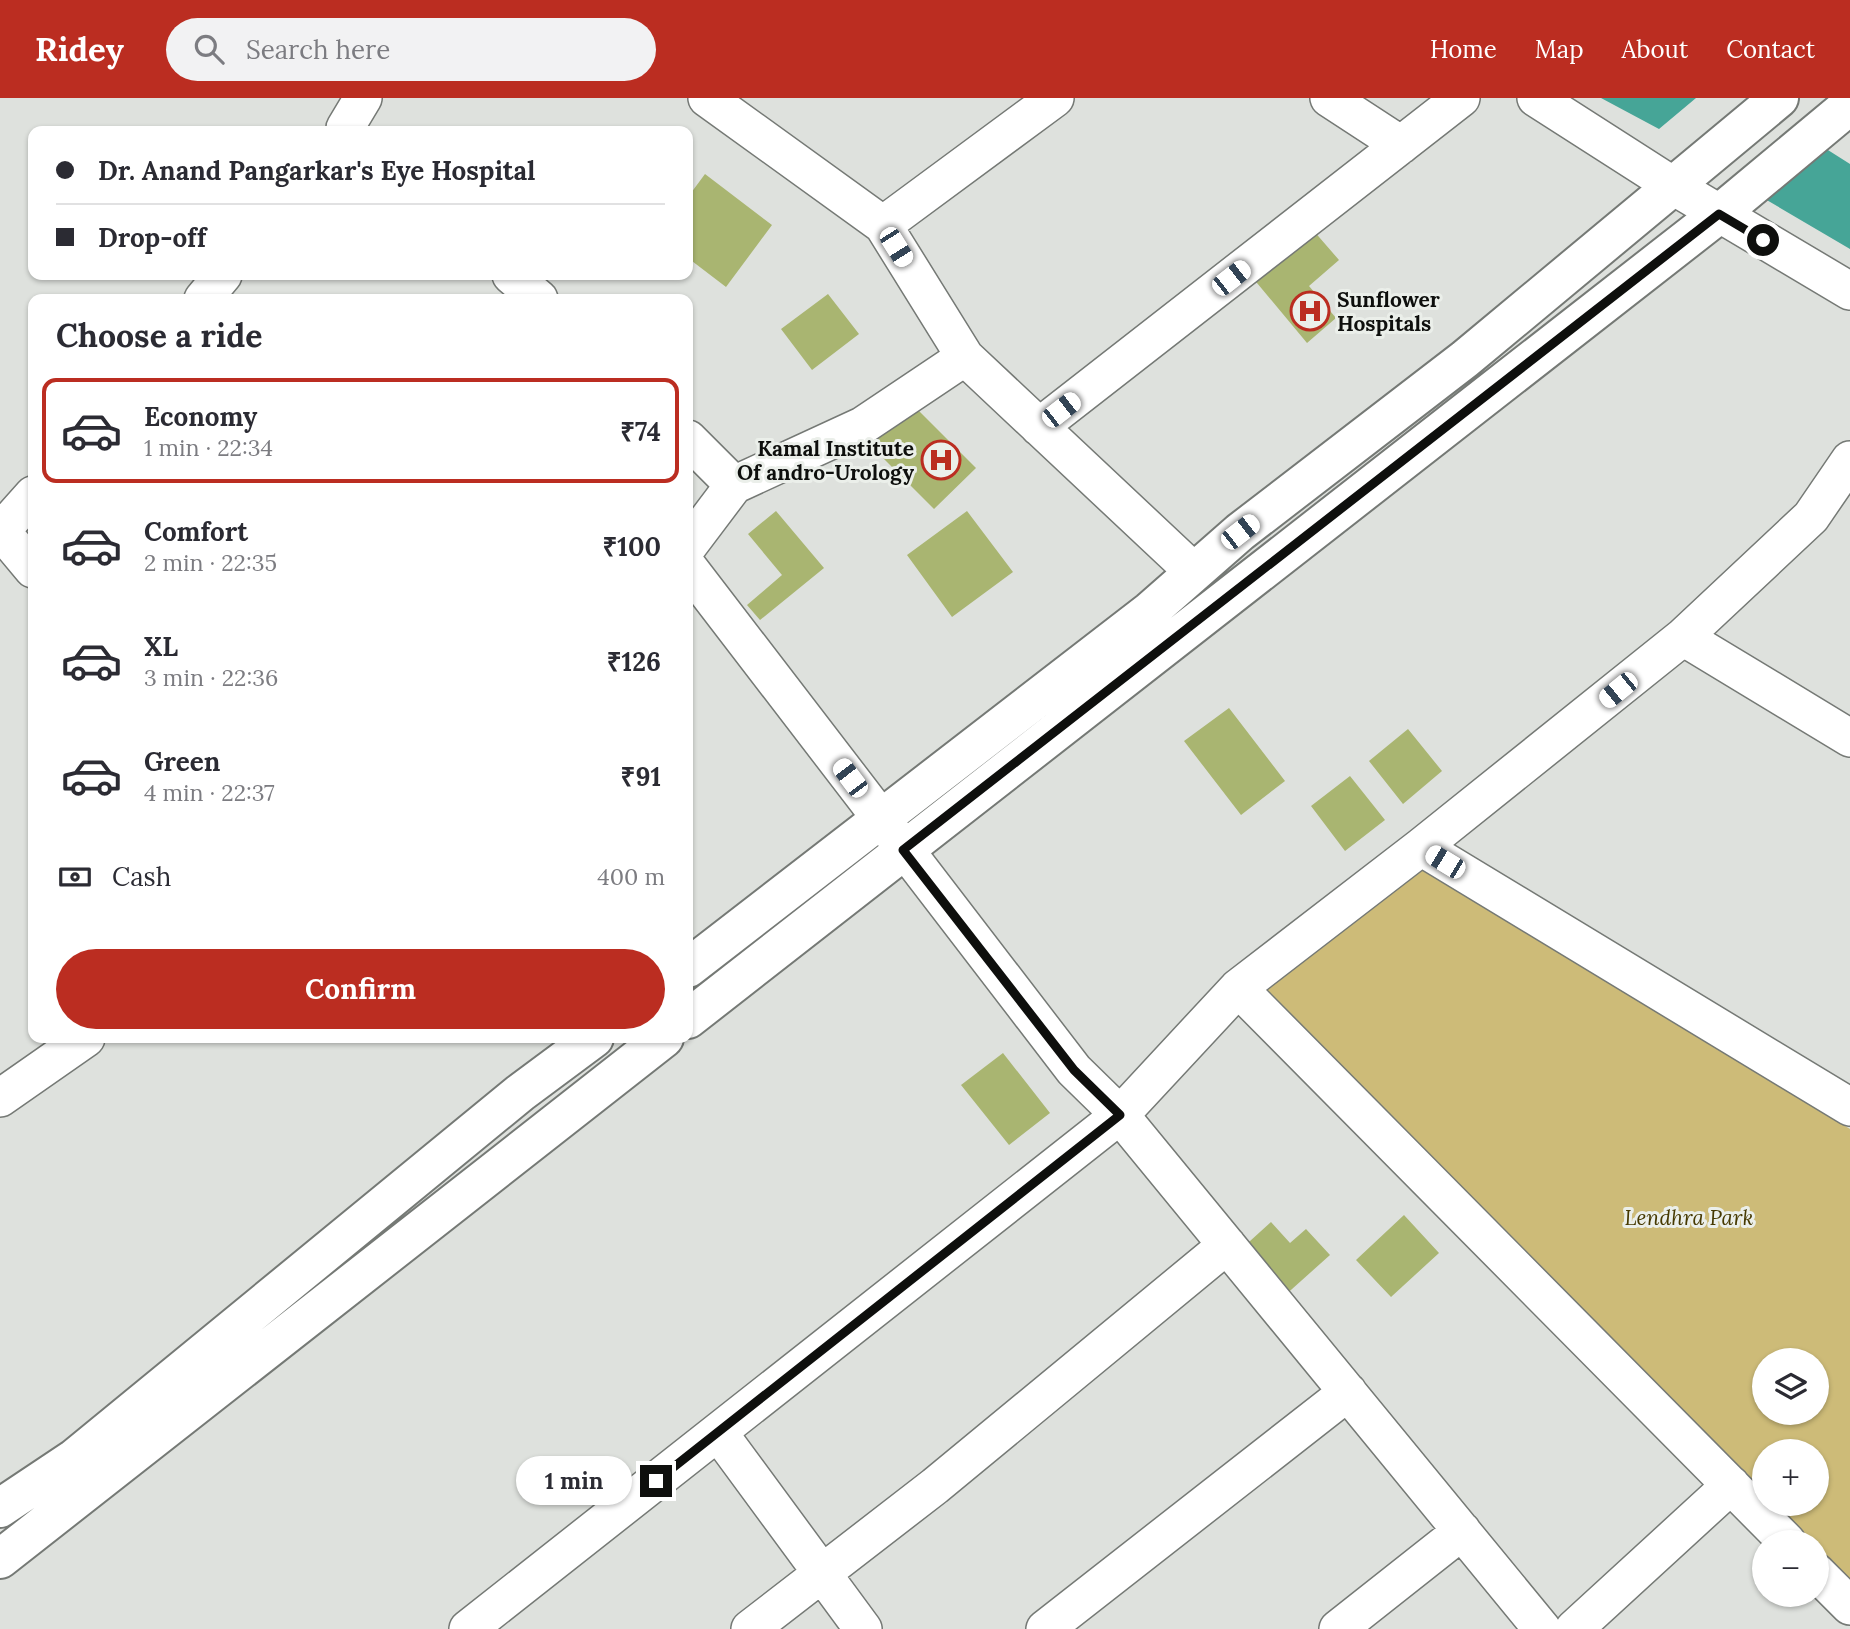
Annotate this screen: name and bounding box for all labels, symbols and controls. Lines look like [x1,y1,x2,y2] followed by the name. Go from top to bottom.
[166,18,656,81] search box
[35,28,124,70] text: Ridey
[190,30,228,68] icon: search
[246,33,390,66] text: Search here
[1430,34,1497,65] text: Home
[1535,34,1584,65] text: Map
[1622,34,1688,65] text: About
[1726,34,1815,65] text: Contact
[98,154,535,187] text: Dr. Anand Pangarkar's Eye Hospital
[98,221,206,254] text: Drop-off
[876,224,917,270] car
[1747,224,1779,256] route start
[1208,257,1255,299] car
[1337,286,1440,337] place label: Sunflower Hospitals
[1289,290,1331,332] hospital icon: Sunflower Hospitals
[56,315,263,356] text: Choose a ride
[1038,389,1085,431] car
[60,399,123,462] icon: car
[144,400,257,433] text: Economy
[620,415,661,448] text: ₹74
[144,433,273,462] text: 1 min · 22:34
[737,435,914,486] place label: Kamal Institute Of andro-Urology
[920,439,962,481] hospital icon: Kamal Institute Of andro-Urology
[1217,511,1264,553] car
[60,514,123,577] icon: car
[144,515,248,548] text: Comfort
[602,530,661,563] text: ₹100
[144,548,277,577] text: 2 min · 22:35
[60,629,123,692] icon: car
[144,630,178,663] text: XL
[607,645,661,678] text: ₹126
[144,663,278,692] text: 3 min · 22:36
[1596,669,1641,711] car
[60,744,123,807] icon: car
[144,745,220,778] text: Green
[829,755,872,801] car
[621,760,661,793] text: ₹91
[144,778,275,807] text: 4 min · 22:37
[1422,842,1469,882] car
[56,858,94,896] icon: cash
[112,860,171,893] text: Cash
[597,862,665,891] text: 400 m
[56,949,665,1029] button: Confirm
[1624,1204,1754,1231] park label: Lendhra Park
[1752,1348,1829,1607] map controls
[1752,1348,1829,1425] button: layers
[1752,1439,1829,1516] button: +
[516,1456,632,1506] callout: 1 min
[640,1465,672,1497] route end
[545,1466,603,1495] text: 1 min
[1752,1530,1829,1607] button: −

